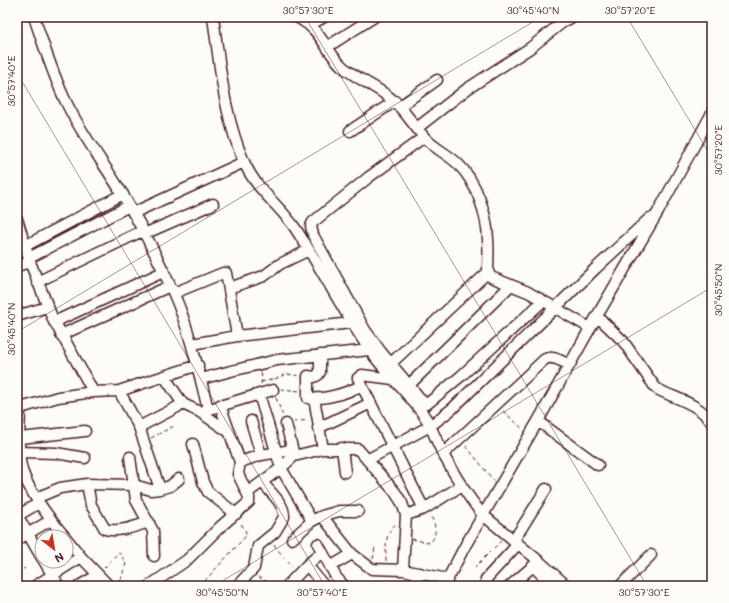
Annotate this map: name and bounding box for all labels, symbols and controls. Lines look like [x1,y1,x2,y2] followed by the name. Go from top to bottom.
[283,3,334,17] text: 30°57'30"E
[507,3,559,17] text: 30°45'40"N
[605,3,656,17] text: 30°57'20"E
[4,55,18,106] text: 30°57'40"E
[711,124,725,175] text: 30°57'20"E
[711,264,725,316] text: 30°45'50"N
[4,303,18,355] text: 30°45'40"N
[34,529,74,569] north arrow
[52,549,67,567] text: N
[196,585,248,599] text: 30°45'50"N
[297,585,348,599] text: 30°57'40"E
[619,585,670,599] text: 30°57'30"E

